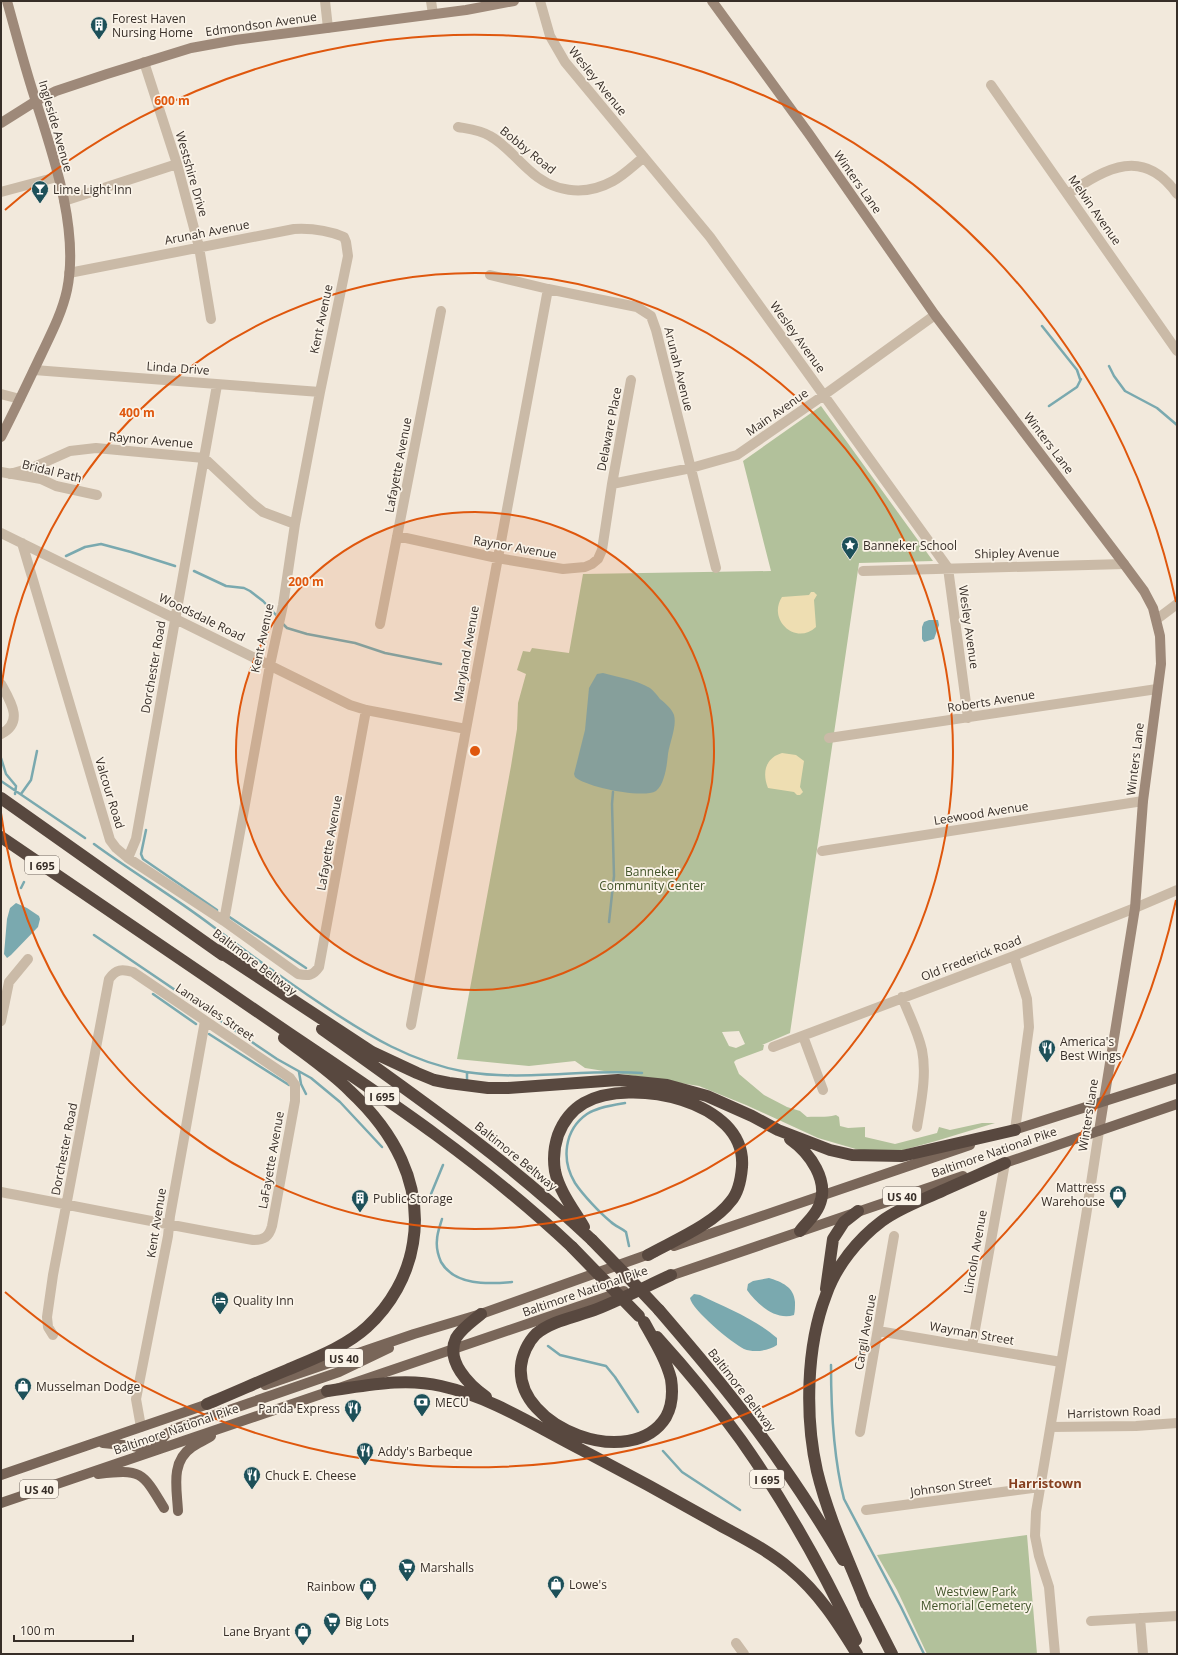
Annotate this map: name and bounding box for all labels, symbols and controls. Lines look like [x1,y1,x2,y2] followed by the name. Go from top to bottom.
[204,8,318,40] street label: Edmondson Avenue
[112,10,193,41] place label: Forest Haven Nursing Home
[89,15,109,40] building icon: Forest Haven Nursing Home
[565,43,631,119] street label: Wesley Avenue
[35,78,77,174] street label: Ingleside Avenue
[154,92,190,109] text: 600 m
[496,122,560,178] street label: Bobby Road
[172,129,212,219] street label: Westshire Drive
[830,147,886,217] street label: Winters Lane
[1065,172,1126,249] street label: Melvin Avenue
[30,179,50,204] bar icon: Lime Light Inn
[53,181,132,198] place label: Lime Light Inn
[163,215,251,249] street label: Arunah Avenue
[305,282,337,355] street label: Kent Avenue
[766,298,830,376] street label: Wesley Avenue
[660,325,698,413] street label: Arunah Avenue
[146,357,210,379] street label: Linda Drive
[742,384,812,440] street label: Main Avenue
[593,385,626,472] street label: Delaware Place
[119,404,155,421] text: 400 m
[1020,409,1078,478] street label: Winters Lane
[380,416,416,514] street label: Lafayette Avenue
[108,428,194,452] street label: Raynor Avenue
[20,455,84,487] street label: Bridal Path
[472,531,558,563] street label: Raynor Avenue
[840,535,860,560] place icon: Banneker School
[863,537,957,554] place label: Banneker School
[974,544,1060,562] street label: Shipley Avenue
[288,573,324,590] text: 200 m
[955,584,983,670] street label: Wesley Avenue
[156,589,248,645] street label: Woodsdale Road
[246,601,278,674] street label: Kent Avenue
[449,604,483,704] street label: Maryland Avenue
[136,619,170,715] street label: Dorchester Road
[946,686,1036,716] street label: Roberts Avenue
[1122,721,1148,796] street label: Winters Lane
[468,744,482,758] centre of rings
[91,755,129,831] street label: Valcour Road
[312,794,346,892] street label: Lafayette Avenue
[932,797,1030,829] street label: Leewood Avenue
[25,856,59,874] road number: I 695
[599,863,705,894] park label: Banneker Community Center
[209,925,301,1000] street label: Baltimore Beltway
[918,931,1024,985] street label: Old Frederick Road
[172,979,258,1045] street label: Lanavales Street
[1060,1033,1122,1064] place label: America's Best Wings
[1037,1038,1057,1063] restaurant icon: America's Best Wings
[1074,1077,1102,1153] street label: Winters Lane
[365,1087,399,1105] road number: I 695
[47,1101,81,1197] street label: Dorchester Road
[254,1110,288,1210] street label: LaFayette Avenue
[471,1117,562,1195] street label: Baltimore Beltway
[929,1122,1059,1181] street label: Baltimore National Pike
[1041,1179,1105,1210] place label: Mattress Warehouse
[1108,1184,1128,1209] shop icon: Mattress Warehouse
[142,1187,170,1259] street label: Kent Avenue
[883,1187,921,1205] road number: US 40
[350,1188,370,1213] building icon: Public Storage
[373,1190,453,1207] place label: Public Storage
[959,1208,991,1295] street label: Lincoln Avenue
[520,1261,650,1320] street label: Baltimore National Pike
[210,1290,230,1315] hotel icon: Quality Inn
[233,1292,294,1309] place label: Quality Inn
[850,1293,880,1371] street label: Cargil Avenue
[928,1317,1016,1349] street label: Wayman Street
[704,1345,781,1436] street label: Baltimore Beltway
[325,1349,363,1367] road number: US 40
[13,1376,33,1401] shop icon: Musselman Dodge
[36,1378,140,1395] place label: Musselman Dodge
[412,1392,432,1417] bank icon: MECU
[435,1394,469,1411] place label: MECU
[343,1398,363,1423] restaurant icon: Panda Express
[111,1399,241,1458] street label: Baltimore National Pike
[258,1400,340,1417] place label: Panda Express
[1067,1402,1161,1422] street label: Harristown Road
[355,1441,375,1466] restaurant icon: Addy's Barbeque
[378,1443,473,1460] place label: Addy's Barbeque
[242,1465,262,1490] restaurant icon: Chuck E. Cheese
[265,1467,356,1484] place label: Chuck E. Cheese
[750,1470,784,1488] road number: I 695
[908,1472,993,1500] street label: Johnson Street
[1008,1474,1082,1492] district label: Harristown
[20,1480,58,1498] road number: US 40
[397,1557,417,1582] supermarket icon: Marshalls
[420,1559,474,1576] place label: Marshalls
[546,1574,566,1599] shop icon: Lowe's
[358,1576,378,1601] shop icon: Rainbow
[569,1576,607,1593] place label: Lowe's
[307,1578,356,1595] place label: Rainbow
[921,1583,1032,1614] park label: Westview Park Memorial Cemetery
[322,1611,342,1636] supermarket icon: Big Lots
[345,1613,389,1630] place label: Big Lots
[14,1617,133,1643] scale bar
[293,1621,313,1646] shop icon: Lane Bryant
[20,1622,55,1639] text: 100 m
[223,1623,290,1640] place label: Lane Bryant

